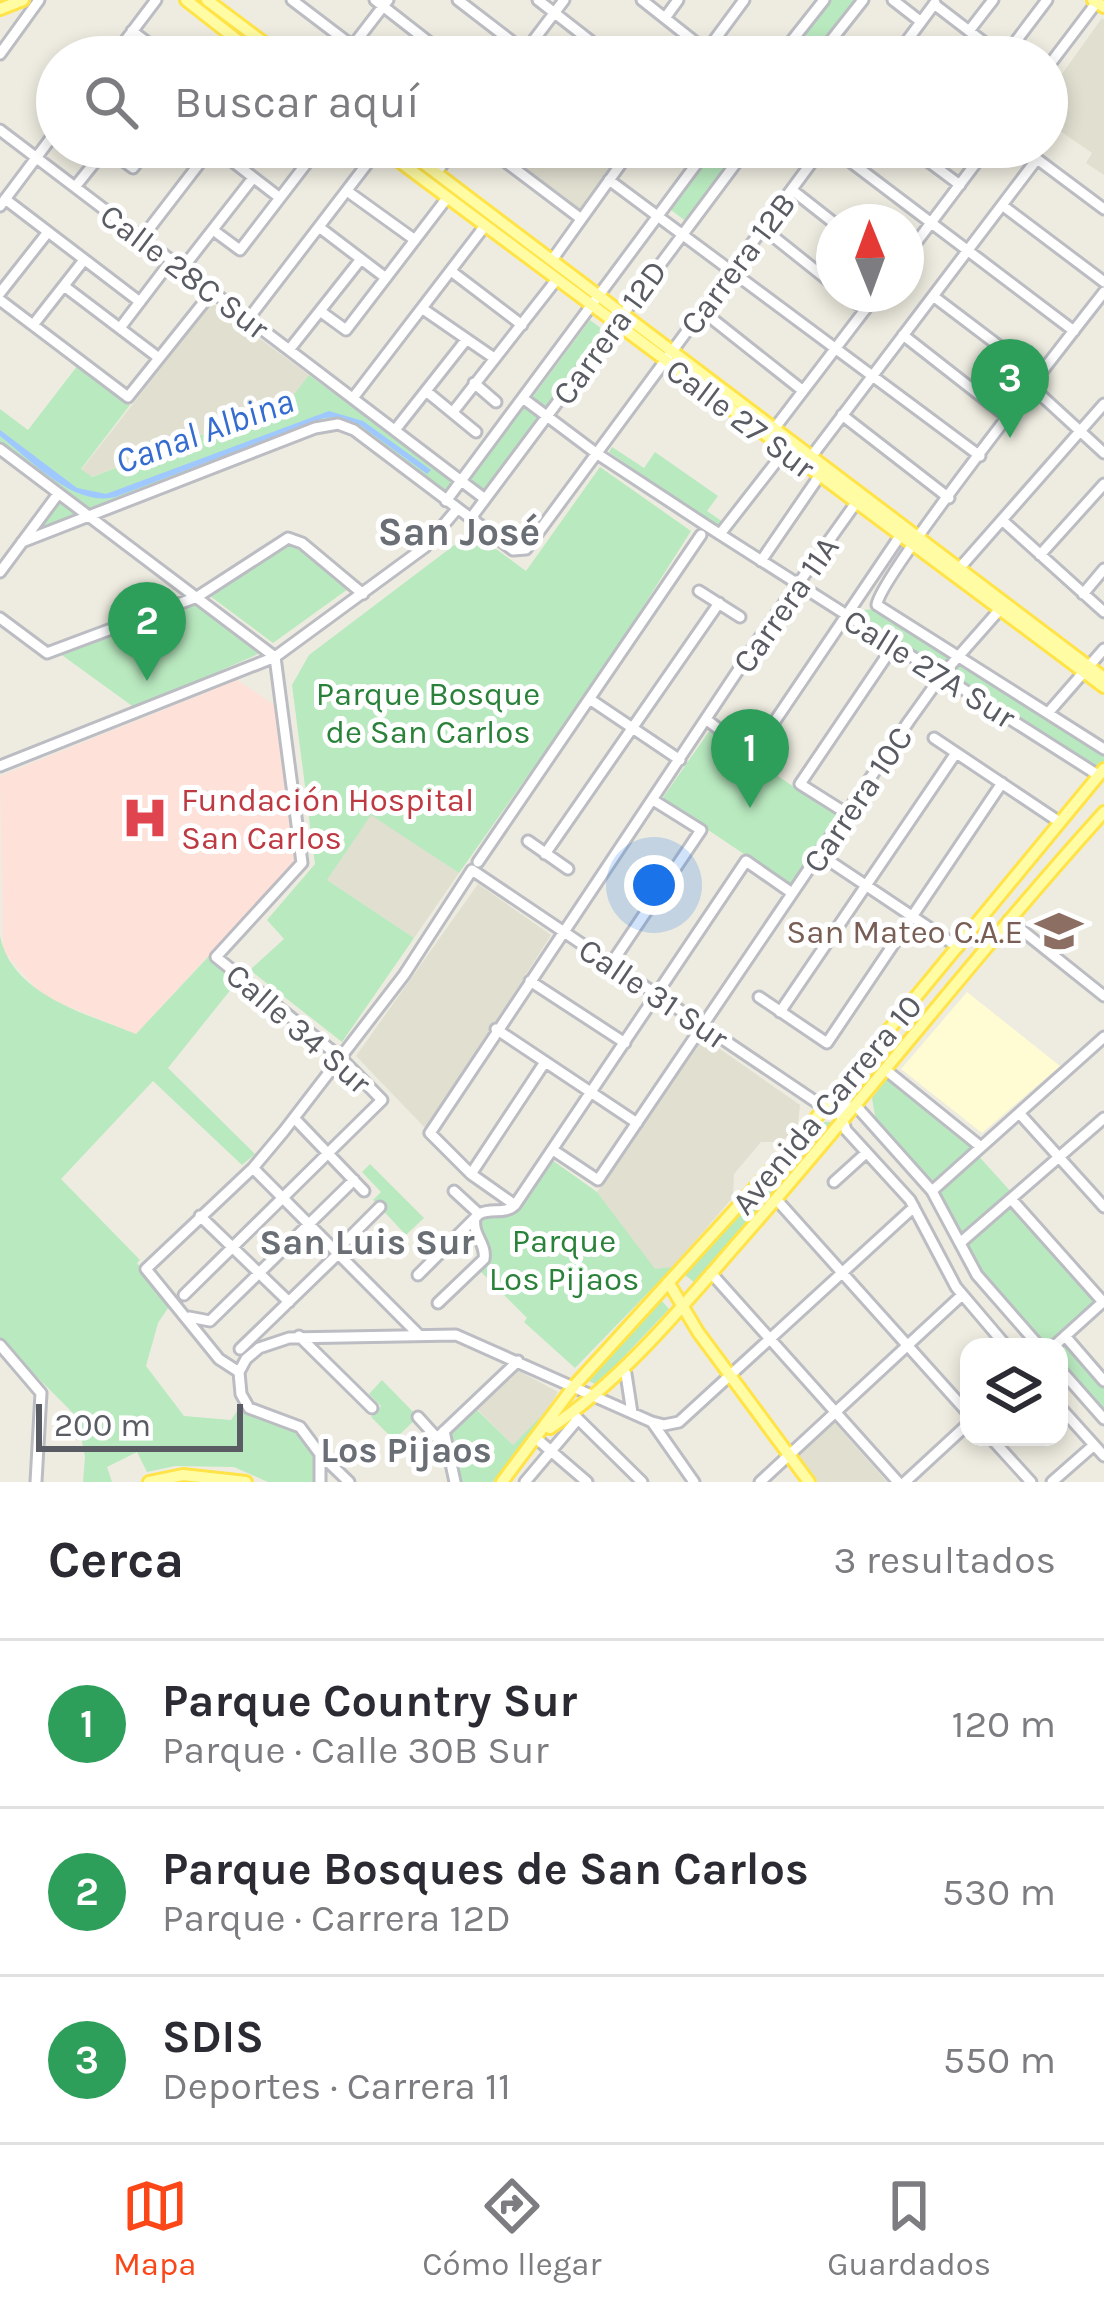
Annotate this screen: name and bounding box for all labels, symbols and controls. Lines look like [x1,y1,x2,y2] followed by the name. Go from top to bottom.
[36,36,1068,168] search box
[78,69,144,135] icon: search
[174,76,420,128] text: Buscar aquí
[672,185,803,342] street label: Carrera 12B
[93,196,276,347] street label: Calle 28C Sur
[816,204,924,312] north arrow
[545,253,675,412] street label: Carrera 12D
[971,339,1049,438] pin: 3
[659,351,822,487] street label: Calle 27 Sur
[110,379,299,483] water label: Canal Albina
[378,509,540,555] district label: San José
[725,529,847,680] street label: Carrera 11A
[108,582,186,681] pin: 2
[837,601,1022,737] street label: Calle 27A Sur
[316,675,540,751] park label: Parque Bosque de San Carlos
[711,709,789,808] pin: 1
[795,719,921,880] street label: Carrera 10C
[181,781,474,857] place label: Fundación Hospital San Carlos
[120,793,170,843] hospital icon: Fundación Hospital San Carlos
[624,855,684,915] your location
[1034,906,1084,956] school or university icon: San Mateo C.A.E
[786,913,1023,951] place label: San Mateo C.A.E
[572,930,735,1058] street label: Calle 31 Sur
[218,956,379,1102] street label: Calle 34 Sur
[724,987,930,1222] street label: Avenida Carrera 10
[259,1221,475,1263] district label: San Luis Sur
[489,1222,639,1298] park label: Parque Los Pijaos
[960,1338,1068,1446] map controls
[960,1338,1068,1446] button: layers
[36,1398,243,1451] scale bar
[54,1406,151,1444] text: 200 m
[320,1429,492,1472] district label: Los Pijaos
[48,1530,184,1590] text: Cerca
[834,1537,1056,1583] text: 3 resultados
[162,1675,577,1727] text: Parque Country Sur
[80,1701,94,1747] text: 1
[952,1701,1056,1747] text: 120 m
[162,1727,549,1773] text: Parque · Calle 30B Sur
[162,1843,809,1895] text: Parque Bosques de San Carlos
[75,1869,99,1915] text: 2
[942,1869,1056,1915] text: 530 m
[162,1895,511,1941] text: Parque · Carrera 12D
[162,2011,264,2063] text: SDIS
[75,2037,99,2083] text: 3
[943,2037,1056,2083] text: 550 m
[162,2063,511,2109] text: Deportes · Carrera 11
[113,2173,196,2283] tab: Mapa
[422,2173,601,2283] tab: Cómo llegar
[827,2173,991,2283] tab: Guardados

